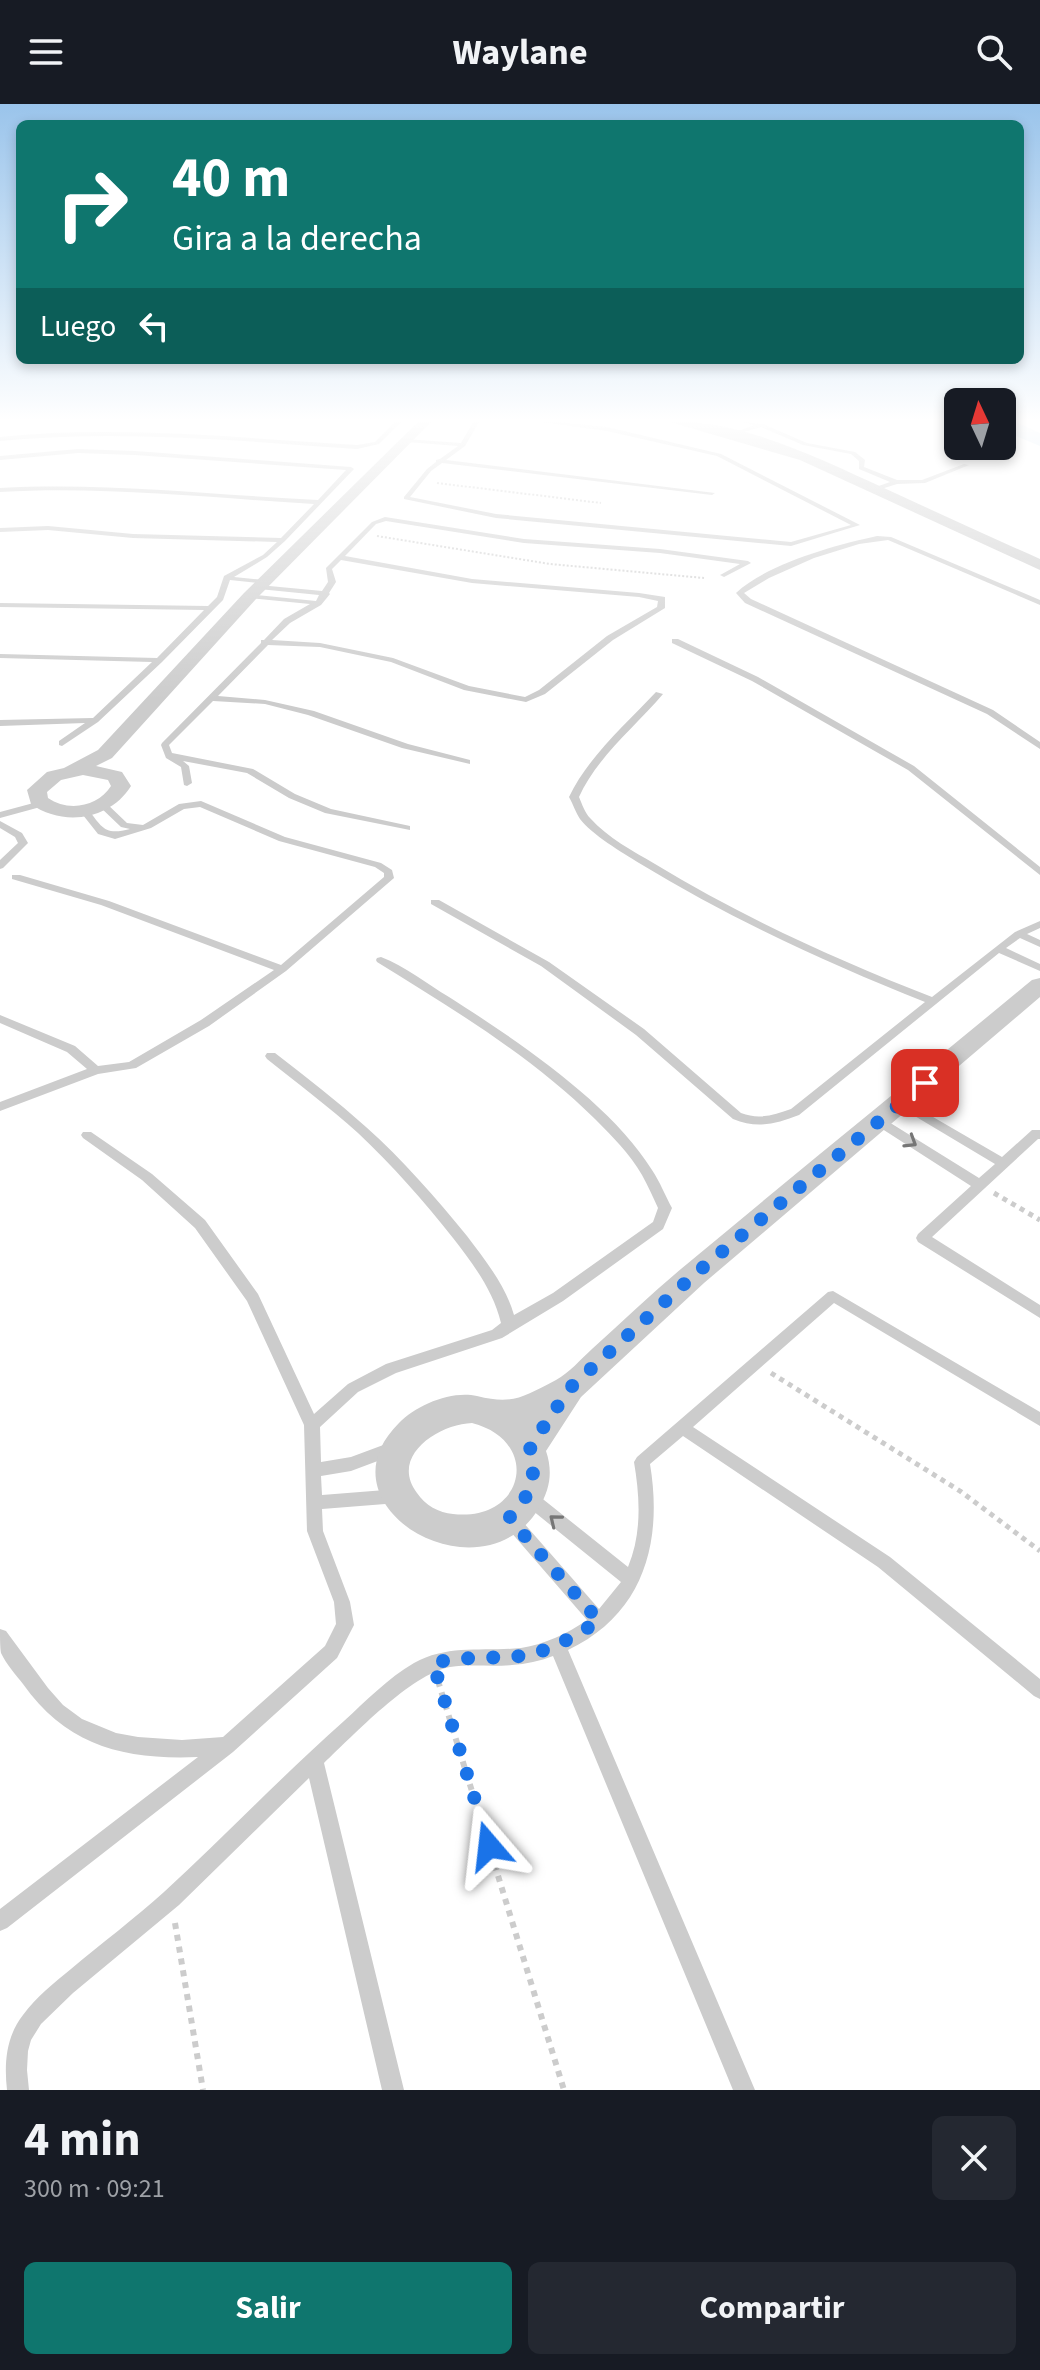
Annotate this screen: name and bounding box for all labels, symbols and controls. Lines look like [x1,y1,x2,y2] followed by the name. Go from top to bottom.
[452,27,588,78] text: Waylane
[24,30,68,74] icon: menu
[972,30,1016,74] icon: search
[172,139,290,218] text: 40 m
[40,152,144,256] icon: right
[172,213,422,264] text: Gira a la derecha
[132,304,176,348] icon: left
[40,305,116,348] text: Luego
[944,388,1016,460] north arrow
[944,388,1016,460] map controls
[891,1049,959,1117] pin
[903,1061,947,1105] icon: arrive
[902,1132,917,1147] one-way arrow
[549,1515,564,1529] one-way arrow
[447,1804,531,1888] position arrow
[24,2106,141,2174] text: 4 min
[932,2116,1016,2200] button: close
[24,2170,165,2207] text: 300 m · 09:21
[24,2262,512,2354] button: Salir
[528,2262,1016,2354] button: Compartir

